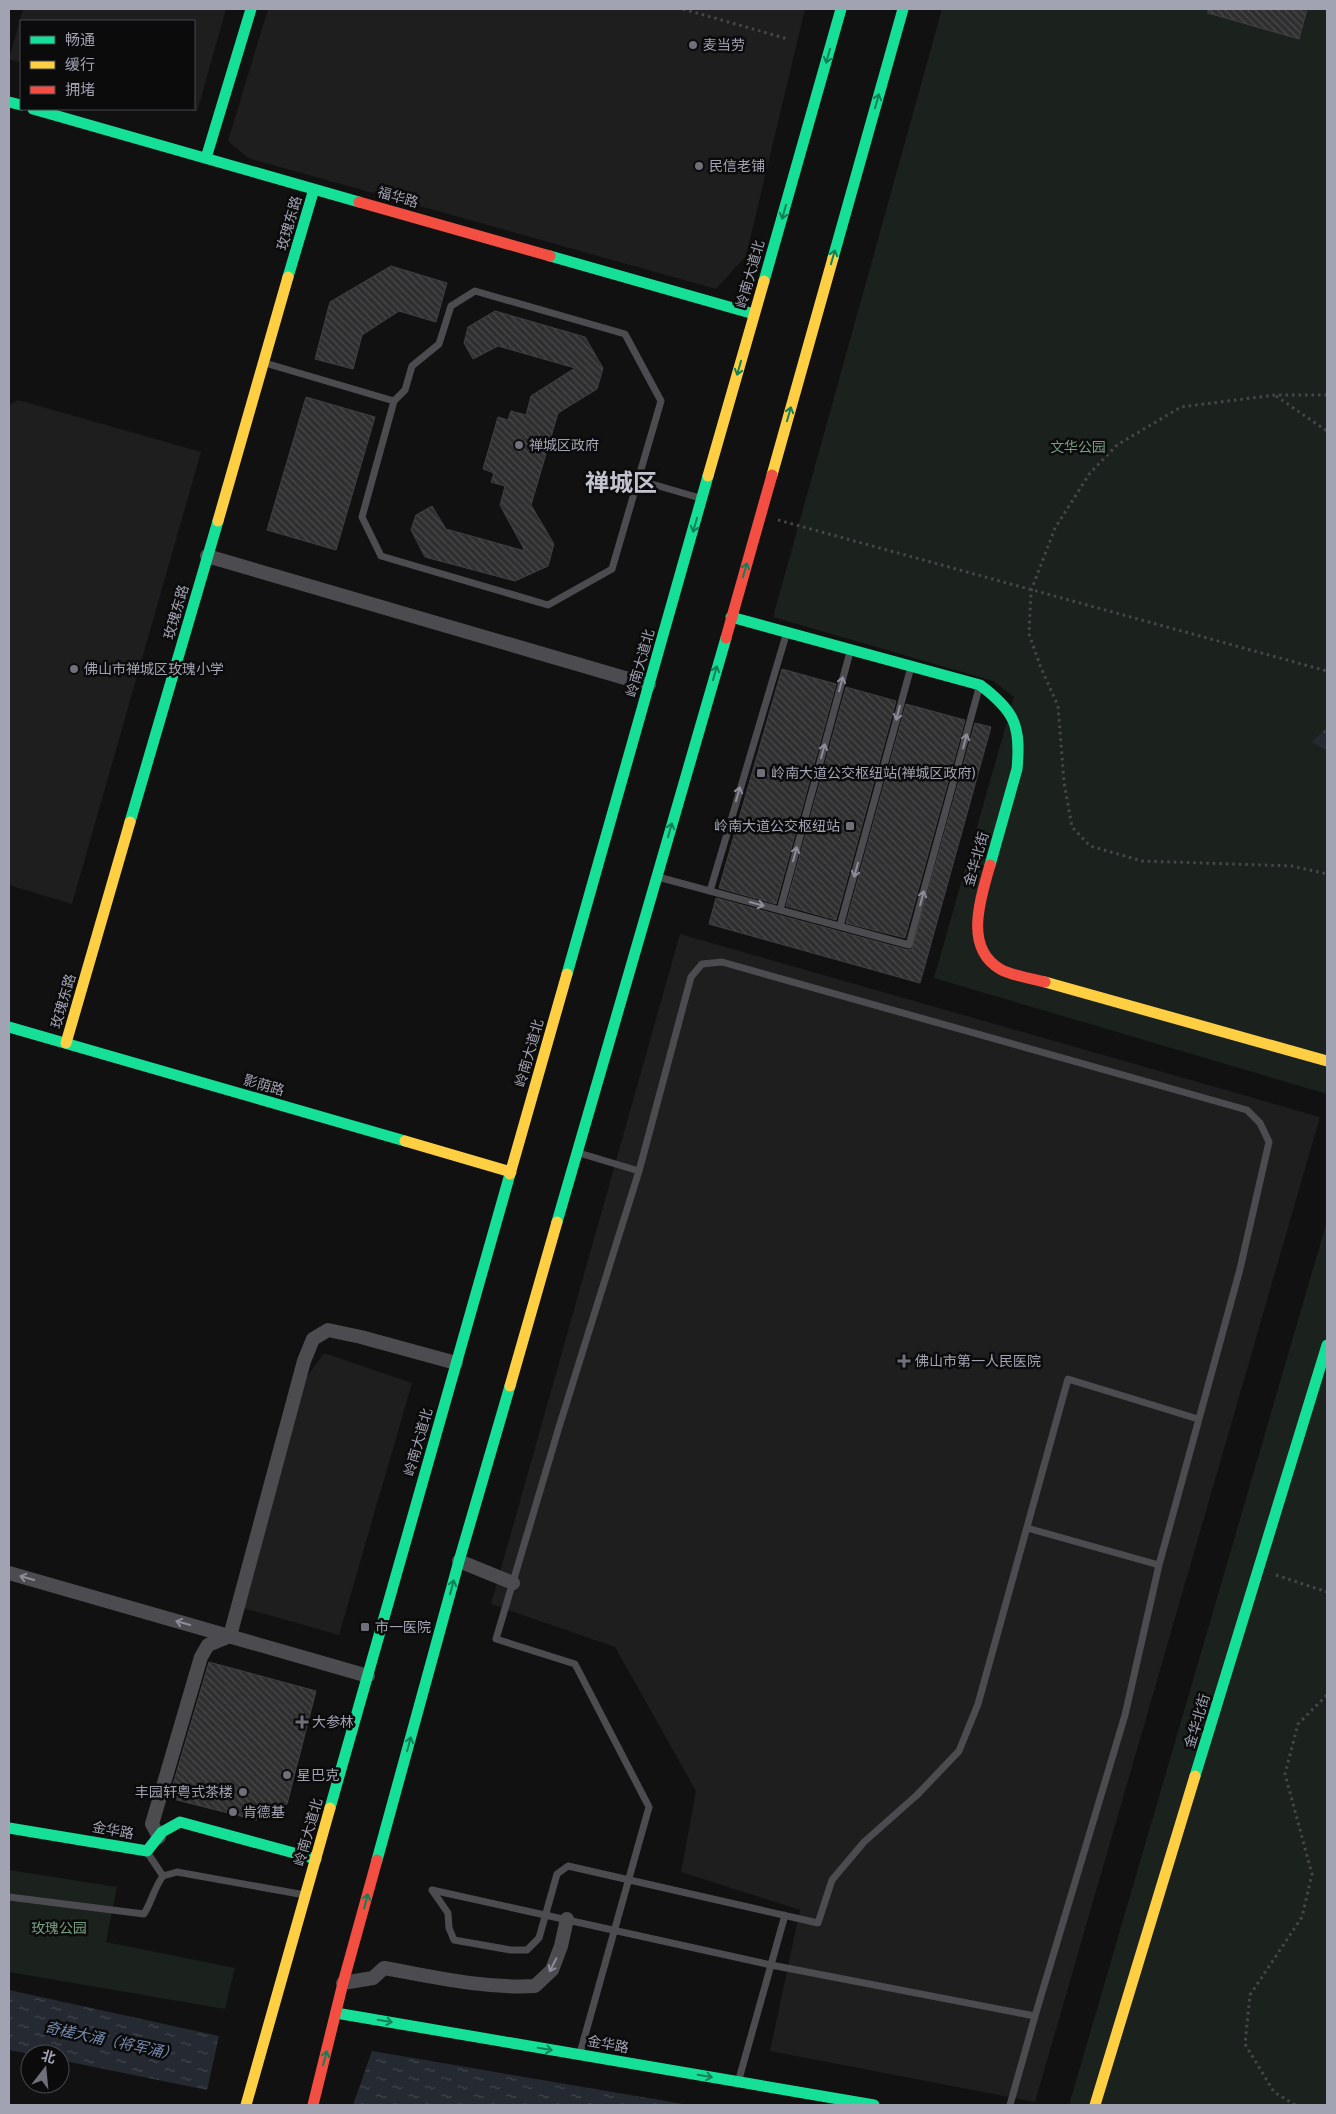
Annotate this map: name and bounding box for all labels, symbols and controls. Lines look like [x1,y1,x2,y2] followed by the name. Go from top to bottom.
[20,20,195,110] legend
[65,31,95,49] text: 畅通
[703,36,745,54] place label: 麦当劳
[687,39,699,51] marker: 麦当劳
[823,47,832,63] one-way arrow
[65,56,95,74] text: 缓行
[65,81,95,99] text: 拥堵
[873,93,882,109] one-way arrow
[709,157,765,175] place label: 民信老铺
[693,160,705,172] marker: 民信老铺
[375,183,421,211] street label: 福华路
[273,194,305,252] street label: 玫瑰东路
[778,204,788,220] one-way arrow
[732,238,768,310] street label: 岭南大道北
[829,250,838,266] one-way arrow
[734,360,744,376] one-way arrow
[785,406,794,422] one-way arrow
[529,436,599,454] place label: 禅城区政府
[1050,438,1106,456] park label: 文华公园
[513,439,525,451] marker: 禅城区政府
[585,468,657,497] district label: 禅城区
[689,516,699,532] one-way arrow
[741,563,750,579] one-way arrow
[160,583,192,641] street label: 玫瑰东路
[622,627,658,699] street label: 岭南大道北
[84,660,224,678] place label: 佛山市禅城区玫瑰小学
[68,663,80,675] marker: 佛山市禅城区玫瑰小学
[710,666,720,682] one-way arrow
[837,676,847,692] one-way arrow
[893,705,903,721] one-way arrow
[960,734,970,750] one-way arrow
[819,743,829,759] one-way arrow
[771,764,976,782] place label: 岭南大道公交枢纽站(禅城区政府)
[755,767,767,779] marker: 岭南大道公交枢纽站(禅城区政府)
[734,786,744,802] one-way arrow
[714,817,840,835] place label: 岭南大道公交枢纽站
[844,820,856,832] marker: 岭南大道公交枢纽站
[665,822,675,838] one-way arrow
[960,830,992,888] street label: 金华北街
[791,846,801,862] one-way arrow
[850,862,860,878] one-way arrow
[917,890,927,906] one-way arrow
[748,899,764,909] one-way arrow
[47,972,79,1030] street label: 玫瑰东路
[511,1017,547,1089] street label: 岭南大道北
[241,1071,287,1099] street label: 影荫路
[915,1352,1041,1370] place label: 佛山市第一人民医院
[897,1354,911,1368] marker: 佛山市第一人民医院
[400,1406,436,1478] street label: 岭南大道北
[20,1573,36,1583] one-way arrow
[448,1580,457,1596] one-way arrow
[176,1618,192,1627] one-way arrow
[375,1618,431,1636] place label: 市一医院
[359,1621,371,1633] marker: 市一医院
[1180,1692,1214,1750] street label: 金华北街
[312,1713,354,1731] place label: 大参林
[296,1716,308,1728] marker: 大参林
[404,1737,414,1753] one-way arrow
[297,1766,339,1784] place label: 星巴克
[281,1769,293,1781] marker: 星巴克
[135,1783,233,1801] place label: 丰园轩粤式茶楼
[237,1786,249,1798] marker: 丰园轩粤式茶楼
[290,1796,326,1868] street label: 岭南大道北
[243,1803,285,1821] place label: 肯德基
[227,1806,239,1818] marker: 肯德基
[91,1817,135,1843] street label: 金华路
[362,1893,371,1909] one-way arrow
[31,1919,87,1937] park label: 玫瑰公园
[548,1958,558,1973] one-way arrow
[376,2017,392,2027] one-way arrow
[43,2018,179,2064] water label: 奇槎大涌（将军涌）
[586,2031,630,2057] street label: 金华路
[20,2044,70,2094] north arrow
[536,2044,552,2054] one-way arrow
[39,2046,58,2067] text: 北
[321,2051,331,2067] one-way arrow
[696,2072,712,2082] one-way arrow

